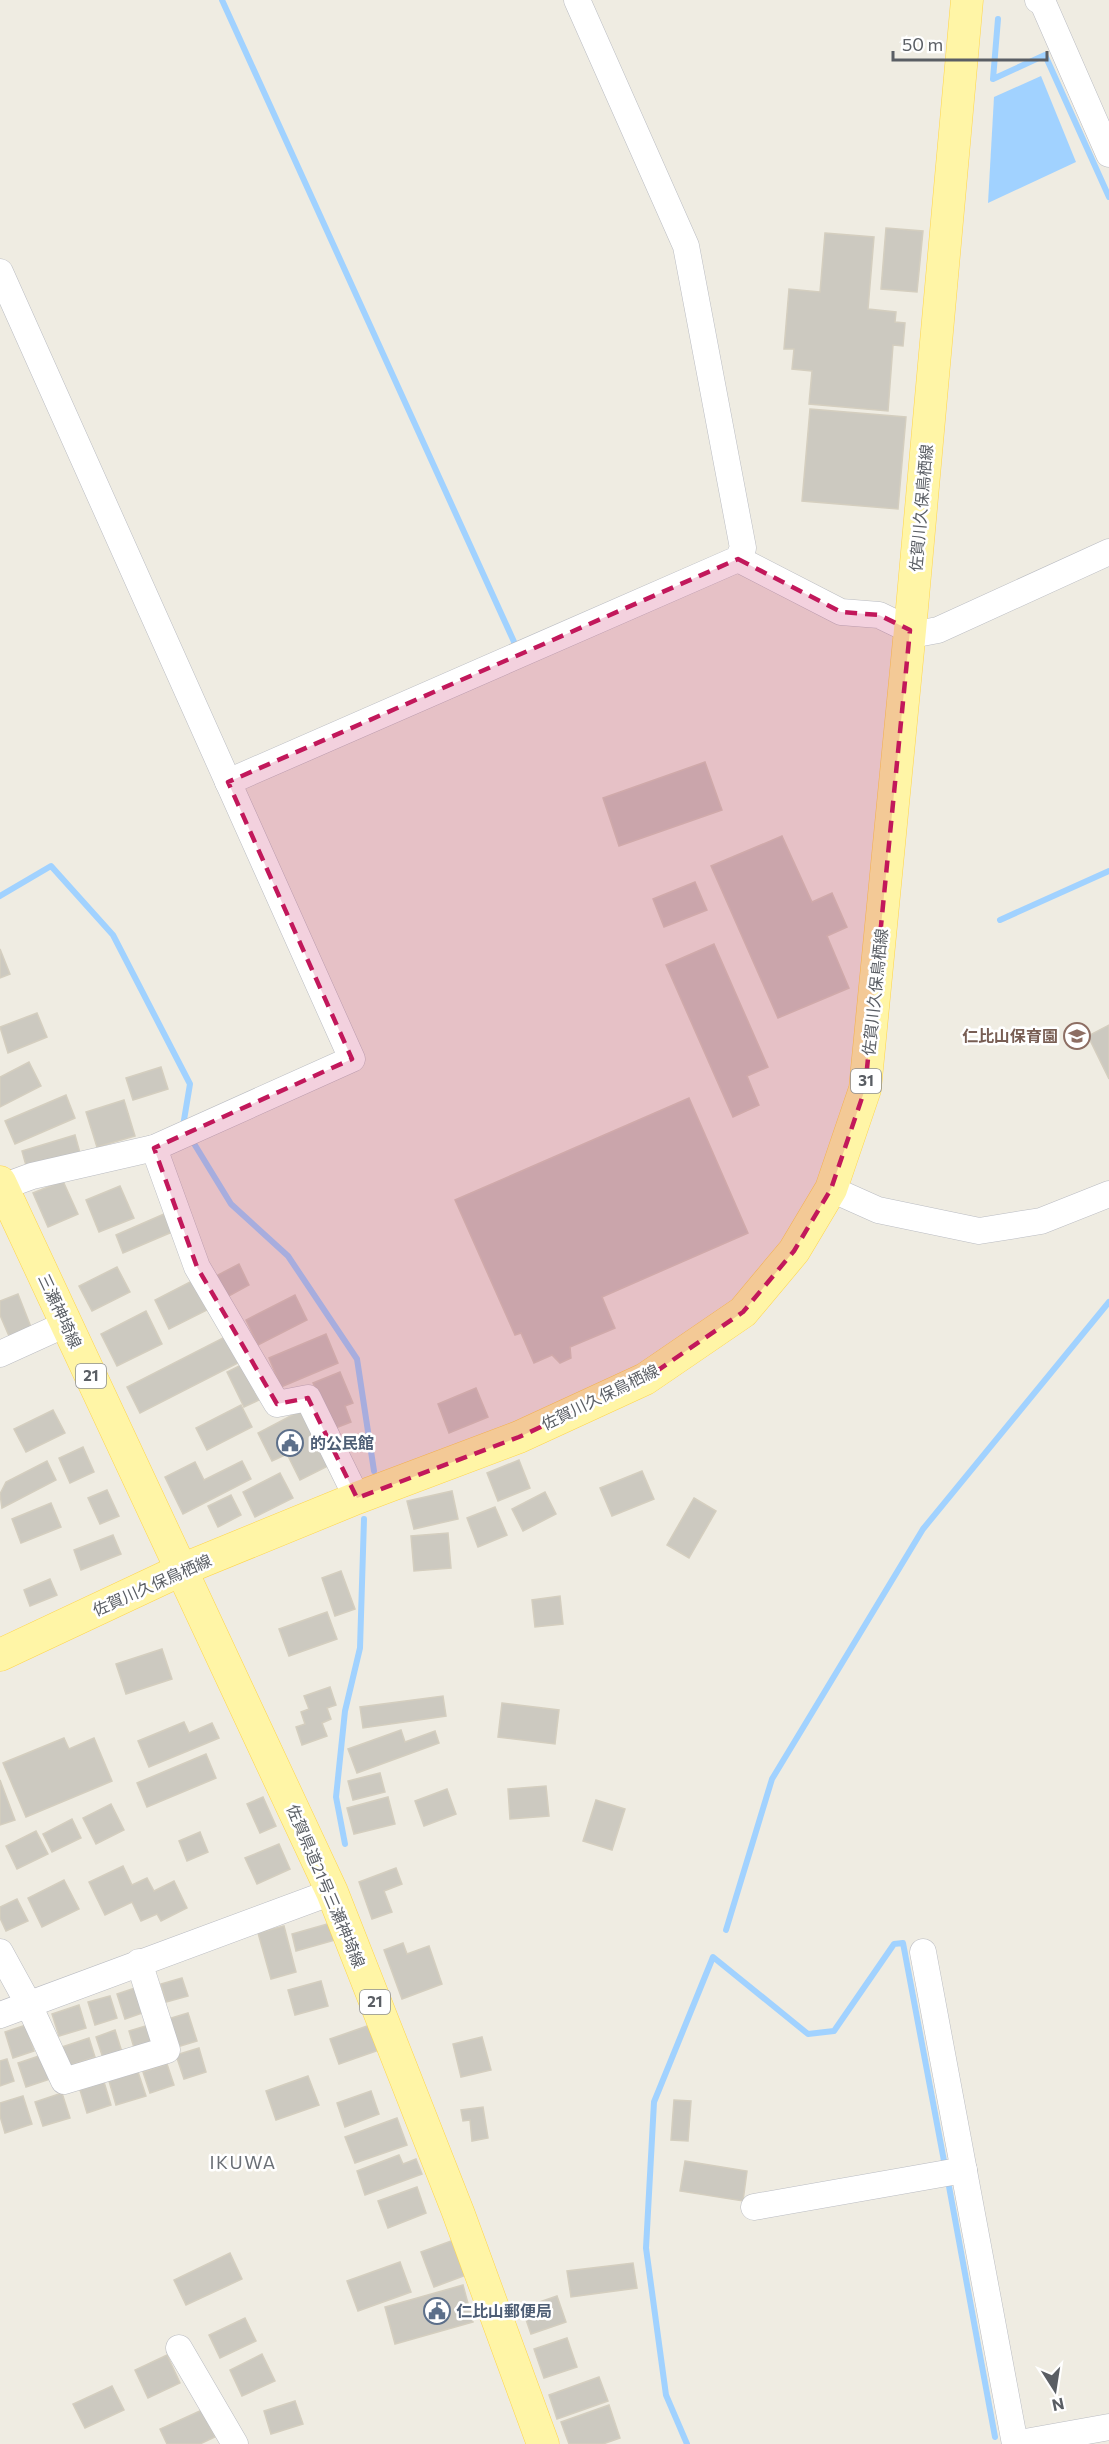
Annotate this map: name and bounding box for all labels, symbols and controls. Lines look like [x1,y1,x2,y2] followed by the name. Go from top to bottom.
[893,24,1048,62] scale bar
[902,33,943,55] text: 50 m
[905,443,936,573] street label: 佐賀川久保鳥栖線
[858,927,891,1057] street label: 佐賀川久保鳥栖線
[1062,1021,1092,1051] school or university icon: 仁比山保育園
[962,1026,1058,1045] place label: 仁比山保育園
[851,1069,881,1093] road number: 31
[35,1271,86,1351] street label: 三瀬神埼線
[538,1360,661,1433] street label: 佐賀川久保鳥栖線
[76,1364,106,1388] road number: 21
[275,1428,305,1458] public building icon: 的公民館
[310,1433,374,1452] place label: 的公民館
[89,1550,214,1619] street label: 佐賀川久保鳥栖線
[283,1801,370,1970] street label: 佐賀県道21号三瀬神埼線
[360,1990,390,2014] road number: 21
[209,2151,277,2173] district label: IKUWA
[422,2296,452,2326] public building icon: 仁比山郵便局
[456,2301,552,2320] place label: 仁比山郵便局
[1025,2360,1085,2420] north arrow
[1050,2395,1066,2416] text: N

